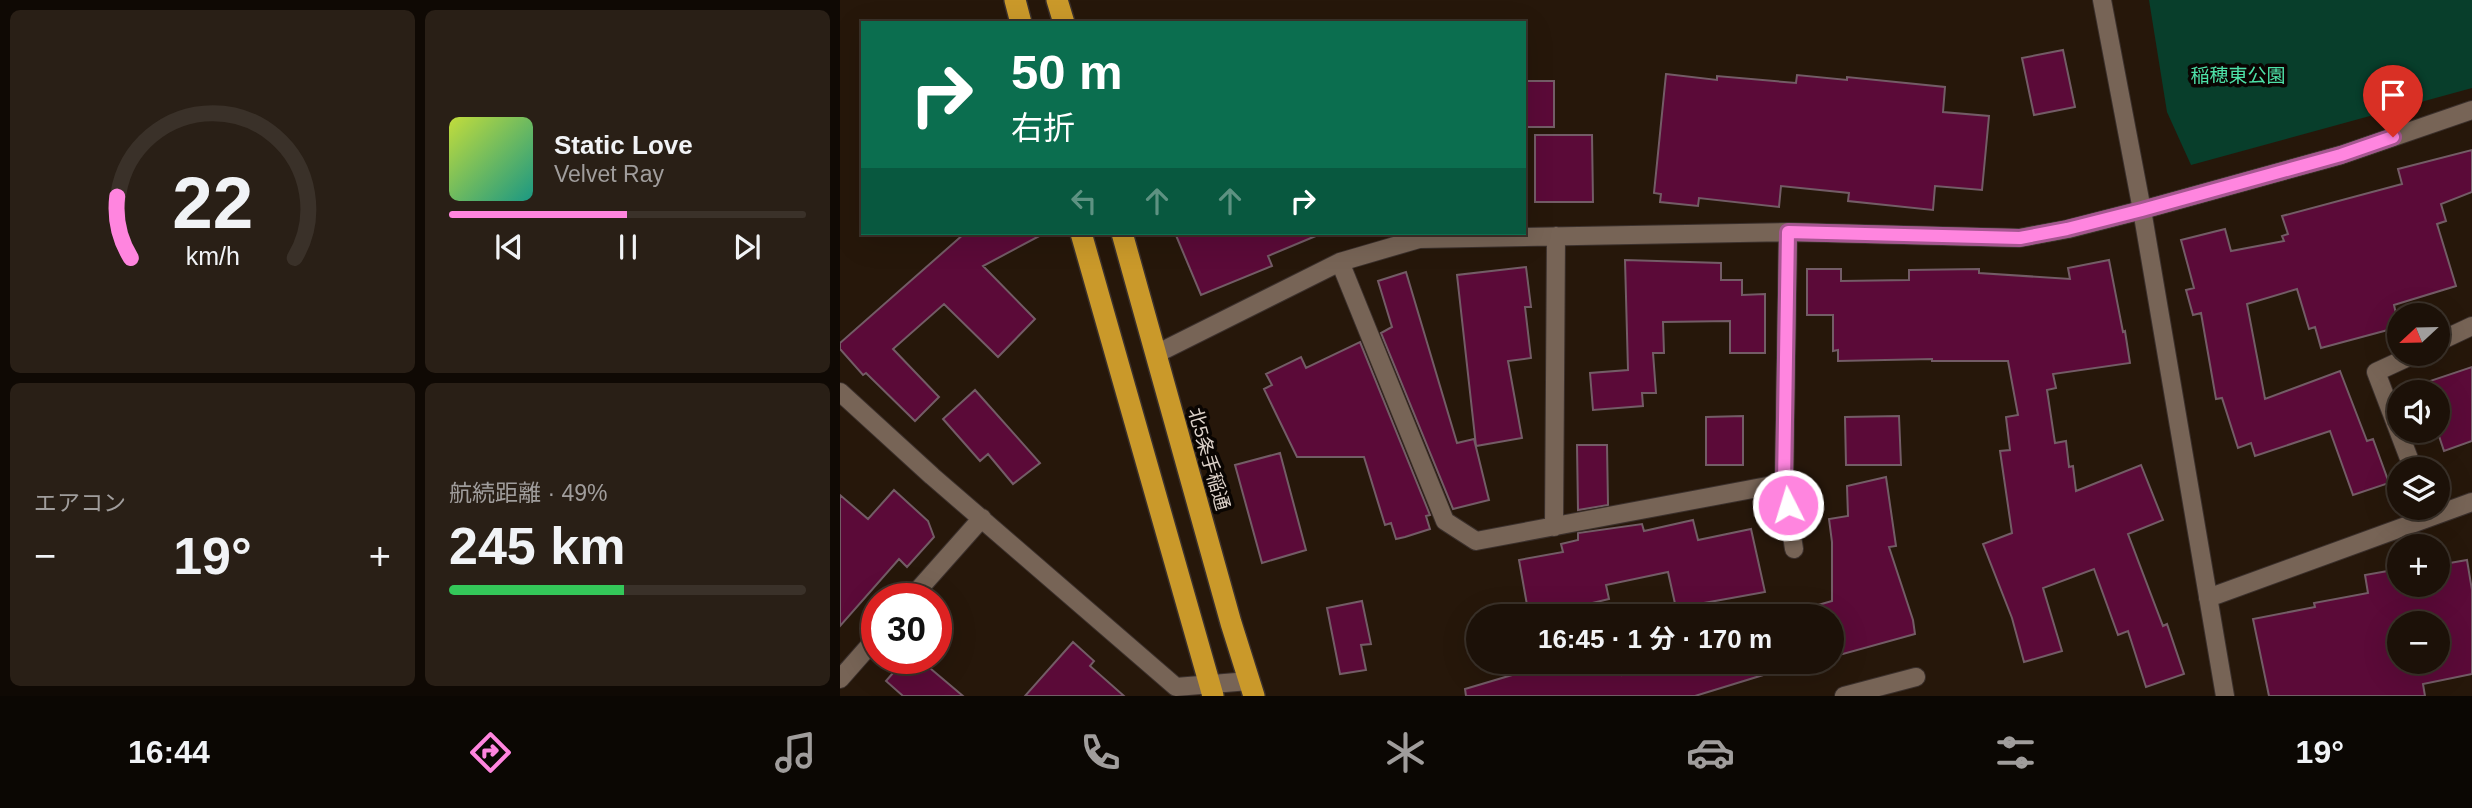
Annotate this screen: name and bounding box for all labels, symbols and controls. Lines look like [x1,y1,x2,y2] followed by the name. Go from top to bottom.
[1011,45,1123,99] text: 50 m
[896,49,987,140] icon: right
[2190,65,2286,86] park label: 稲穂東公園
[2363,65,2423,137] pin
[2374,76,2412,114] icon: arrive
[1011,110,1075,146] text: 右折
[554,130,693,160] text: Static Love
[554,161,664,187] text: Velvet Ray
[172,162,253,243] text: 22
[1065,182,1103,220] icon: left
[1138,182,1176,220] icon: ahead
[1211,182,1249,220] icon: ahead
[1284,182,1322,220] icon: right
[490,228,528,266] icon: previous
[609,228,647,266] icon: pause
[728,228,766,266] icon: next
[185,242,240,270] text: km/h
[2387,303,2450,366] north arrow
[2387,303,2450,674] map controls
[2387,380,2450,443] button: sound
[1184,405,1234,513] street label: 北5条手稲通
[2387,457,2450,520] button: layers
[1751,468,1825,542] position arrow
[449,480,607,506] text: 航続距離 · 49%
[34,490,126,516] text: エアコン
[449,517,625,575] text: 245 km
[173,527,252,585] text: 19°
[2387,534,2450,597] button: +
[34,535,56,577] text: −
[369,535,391,577] text: +
[861,583,952,674] speed limit sign: 30
[2387,611,2450,674] button: −
[1538,624,1772,654] text: 16:45 · 1 分 · 170 m
[466,728,515,777] icon: directions
[771,728,820,777] icon: music
[1076,728,1125,777] icon: phone
[1381,728,1430,777] icon: climate
[1686,728,1735,777] icon: car
[1991,728,2040,777] icon: filters
[128,734,210,770] text: 16:44
[2296,734,2344,770] text: 19°

